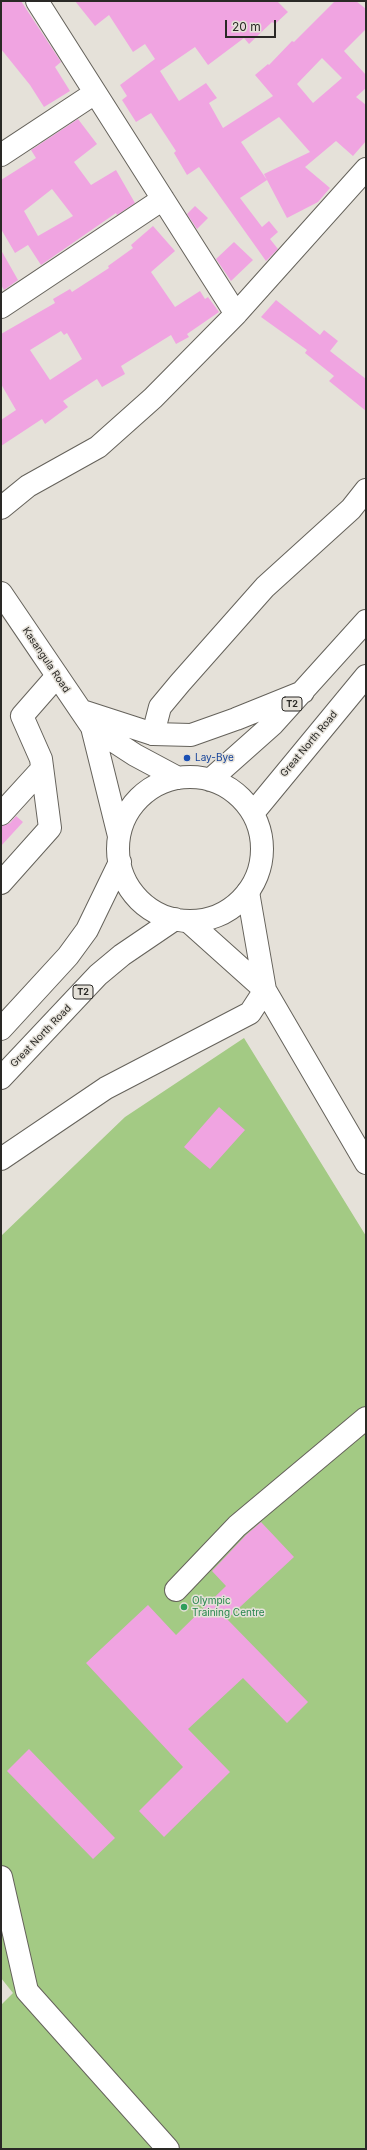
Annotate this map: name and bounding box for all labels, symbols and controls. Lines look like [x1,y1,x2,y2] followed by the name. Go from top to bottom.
[227,12,278,38] scale bar
[232,19,261,34] text: 20 m
[20,625,72,695] street label: Kasangula Road
[282,697,302,711] road number: T2
[278,709,340,779] street label: Great North Road
[195,752,234,764] place label: Lay-Bye
[182,753,192,763] marker: Lay-Bye
[73,985,93,999] road number: T2
[8,1002,74,1070] street label: Great North Road
[192,1595,265,1618] place label: Olympic Training Centre
[179,1602,189,1612] marker: Olympic Training Centre

